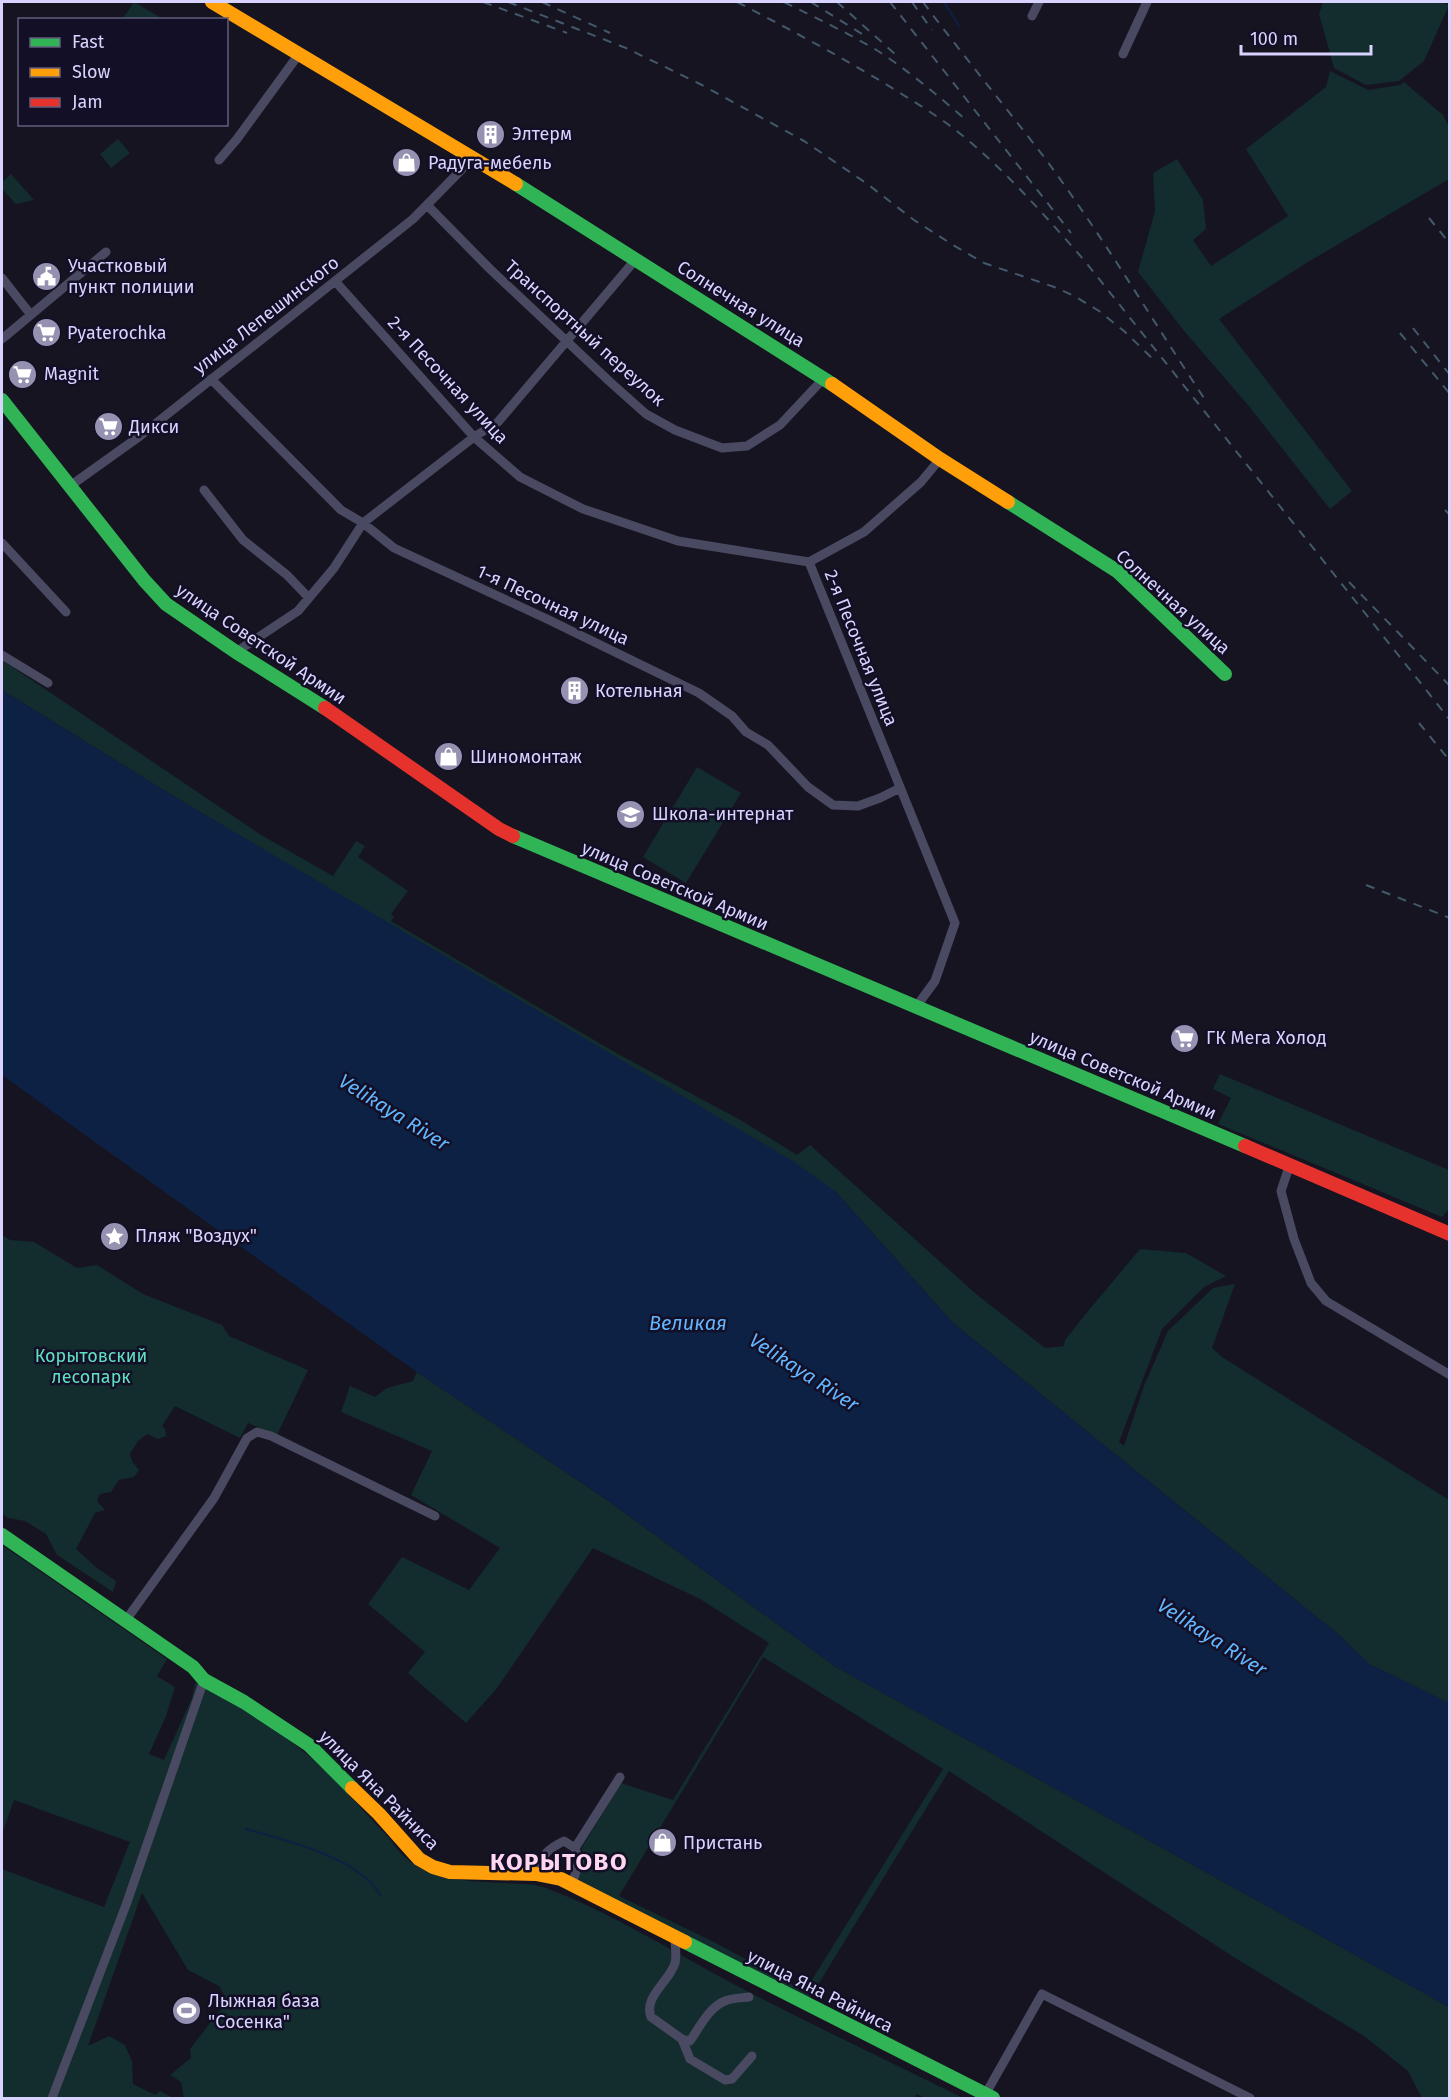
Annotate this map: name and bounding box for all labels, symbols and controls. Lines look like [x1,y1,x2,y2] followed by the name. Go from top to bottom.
[18,18,228,126] legend
[1241,18,1372,56] scale bar
[1250,28,1298,50] text: 100 m
[72,31,105,53] text: Fast
[72,61,111,83] text: Slow
[72,91,103,113] text: Jam
[475,118,507,150] building icon: Элтерм
[512,123,572,145] place label: Элтерм
[391,147,423,179] shop icon: Радуга-мебель
[428,152,552,174] place label: Радуга-мебель
[189,251,343,379] street label: улица Лепешинского
[68,255,195,298] place label: Участковый пункт полиции
[501,255,670,411] street label: Транспортный переулок
[673,256,809,352] street label: Солнечная улица
[31,260,63,292] public building icon: Участковый пункт полиции
[383,312,513,448] street label: 2-я Песочная улица
[30,317,62,349] supermarket icon: Pyaterochka
[67,322,167,344] place label: Pyaterochka
[7,358,39,390] supermarket icon: Magnit
[44,363,100,385] place label: Magnit
[92,411,124,443] supermarket icon: Дикси
[128,416,179,438] place label: Дикси
[1111,545,1235,659] street label: Солнечная улица
[473,560,633,650] street label: 1-я Песочная улица
[820,567,902,729] street label: 2-я Песочная улица
[172,579,350,709] street label: улица Советской Армии
[558,675,590,707] building icon: Котельная
[595,680,683,702] place label: Котельная
[433,741,465,773] shop icon: Шиномонтаж
[470,746,582,768] place label: Шиномонтаж
[615,798,647,830] school or university icon: Школа-интернат
[652,803,794,825] place label: Школа-интернат
[578,837,772,935] street label: улица Советской Армии
[1169,1022,1201,1054] supermarket icon: ГК Мега Холод
[1026,1026,1220,1124] street label: улица Советской Армии
[1206,1027,1326,1049] place label: ГК Мега Холод
[334,1069,455,1156] water label: Velikaya River
[98,1220,130,1252] place icon: Пляж "Воздух"
[135,1225,257,1247] place label: Пляж "Воздух"
[649,1311,727,1335] water label: Великая
[745,1328,864,1417] water label: Velikaya River
[35,1345,147,1388] park label: Корытовский лесопарк
[1153,1593,1272,1682] water label: Velikaya River
[314,1725,444,1855] street label: улица Яна Райниса
[646,1827,678,1859] shop icon: Пристань
[683,1832,762,1854] place label: Пристань
[490,1848,628,1876] district label: КОРЫТОВО
[743,1945,897,2037] street label: улица Яна Райниса
[208,1990,320,2033] place label: Лыжная база "Сосенка"
[171,1995,203,2027] sports icon: Лыжная база "Сосенка"

